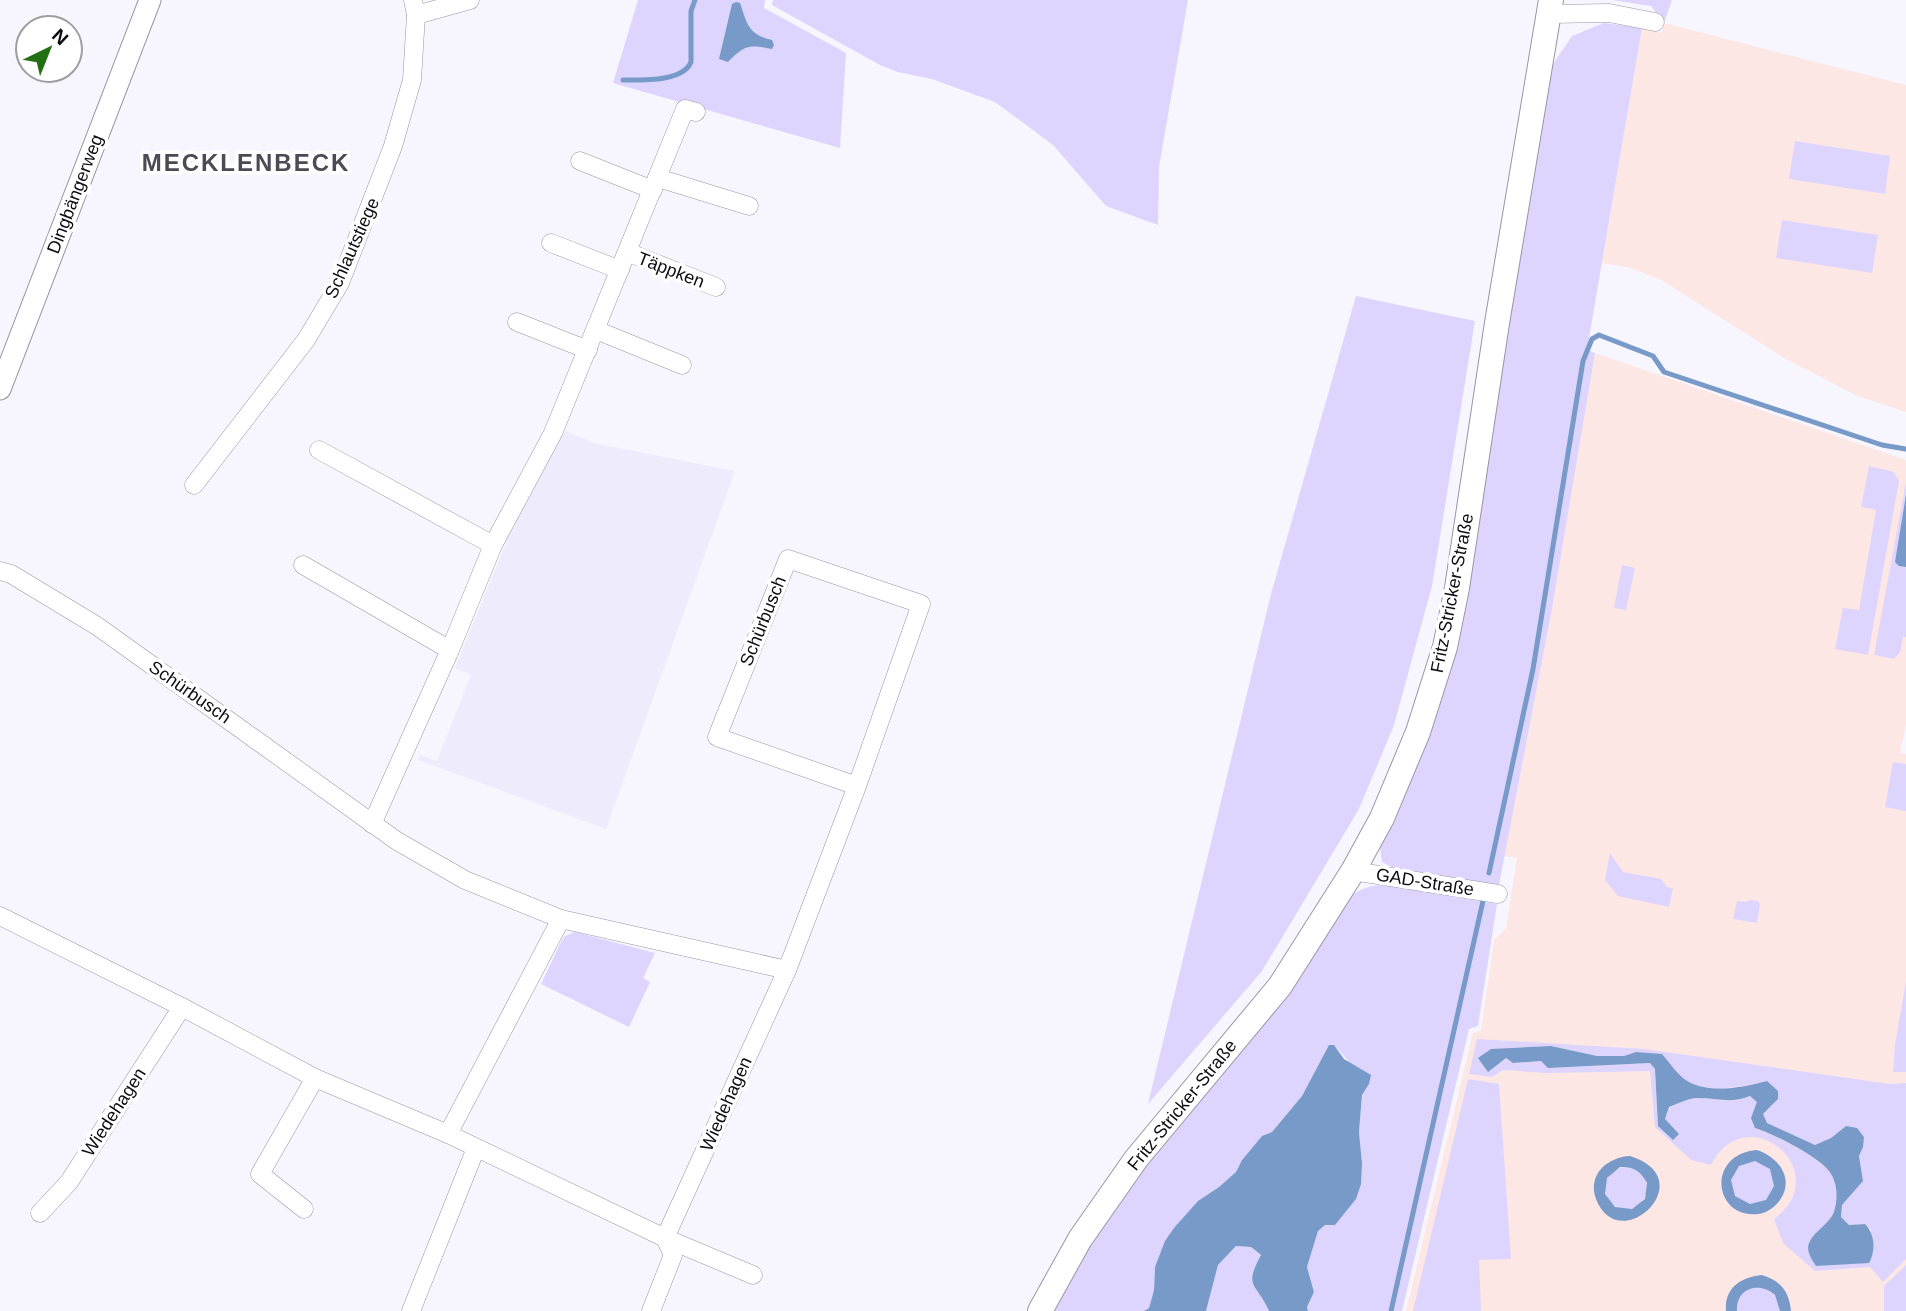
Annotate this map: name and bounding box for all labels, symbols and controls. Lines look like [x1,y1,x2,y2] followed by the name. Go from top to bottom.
[14,14,84,84] north arrow
[48,25,72,49] text: N
[43,132,107,256] street label: Dingbängerweg
[142,149,350,176] district label: MECKLENBECK
[321,195,383,301] street label: Schlautstiege
[635,248,707,292] street label: Täppken
[1427,512,1477,674] street label: Fritz-Stricker-Straße
[736,573,790,669] street label: Schürbusch
[145,657,235,727] street label: Schürbusch
[1375,864,1475,900] street label: GAD-Straße
[1123,1036,1241,1174] street label: Fritz-Stricker-Straße
[696,1054,756,1154] street label: Wiedehagen
[78,1064,150,1160] street label: Wiedehagen

